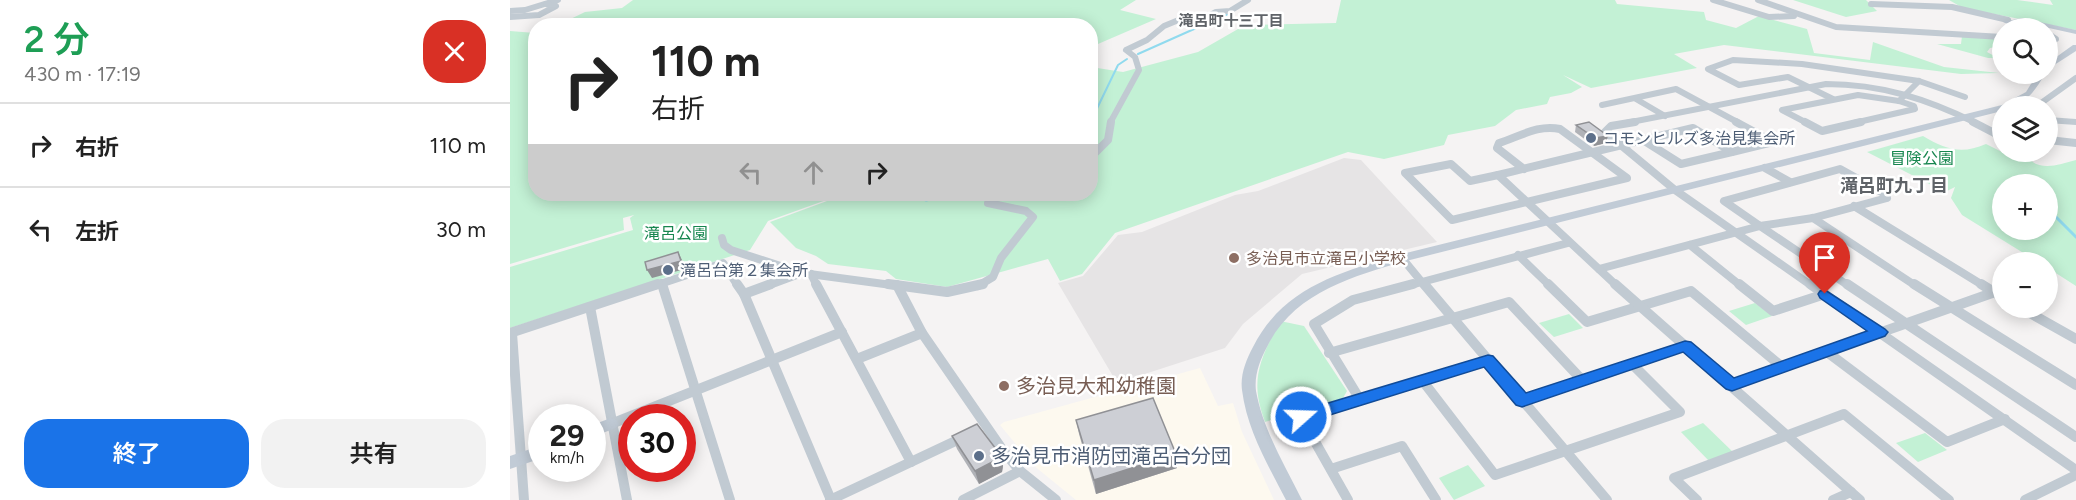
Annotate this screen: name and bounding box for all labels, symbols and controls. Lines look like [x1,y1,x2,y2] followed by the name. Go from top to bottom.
[1178,12,1284,30] district label: 滝呂町十三丁目
[24,18,89,61] text: 2 分
[1992,18,2058,318] map controls
[1992,18,2058,84] button: search
[423,20,486,83] button: close
[651,36,760,87] text: 110 m
[552,42,630,120] icon: right
[24,62,141,86] text: 430 m · 17:19
[651,92,705,125] text: 右折
[1992,96,2058,162] button: layers
[24,129,57,162] icon: right
[1603,129,1795,148] place label: コモンヒルズ多治見集会所
[1584,131,1598,145] marker: コモンヒルズ多治見集会所
[430,132,486,159] text: 110 m
[75,134,119,161] text: 右折
[1890,149,1954,168] park label: 冒険公園
[734,156,767,189] icon: left
[797,156,830,189] icon: ahead
[860,156,893,189] icon: right
[1992,174,2058,240] button: +
[1840,175,1948,197] district label: 滝呂町九丁目
[24,213,57,246] icon: left
[436,216,486,243] text: 30 m
[75,218,119,245] text: 左折
[644,224,708,243] park label: 滝呂公園
[1799,232,1850,294] pin
[1808,241,1841,274] icon: arrive
[1246,249,1406,268] place label: 多治見市立滝呂小学校
[1227,251,1241,265] marker: 多治見市立滝呂小学校
[1992,252,2058,318] button: −
[680,261,808,280] place label: 滝呂台第２集会所
[661,263,675,277] marker: 滝呂台第２集会所
[1016,374,1176,398] place label: 多治見大和幼稚園
[997,379,1011,393] marker: 多治見大和幼稚園
[1269,385,1333,449] position arrow
[618,404,696,482] speed limit sign: 30
[550,417,584,454] text: 29
[24,419,249,488] button: 終了
[261,419,486,488] button: 共有
[991,444,1231,468] place label: 多治見市消防団滝呂台分団
[550,449,584,467] text: km/h
[972,449,986,463] marker: 多治見市消防団滝呂台分団

